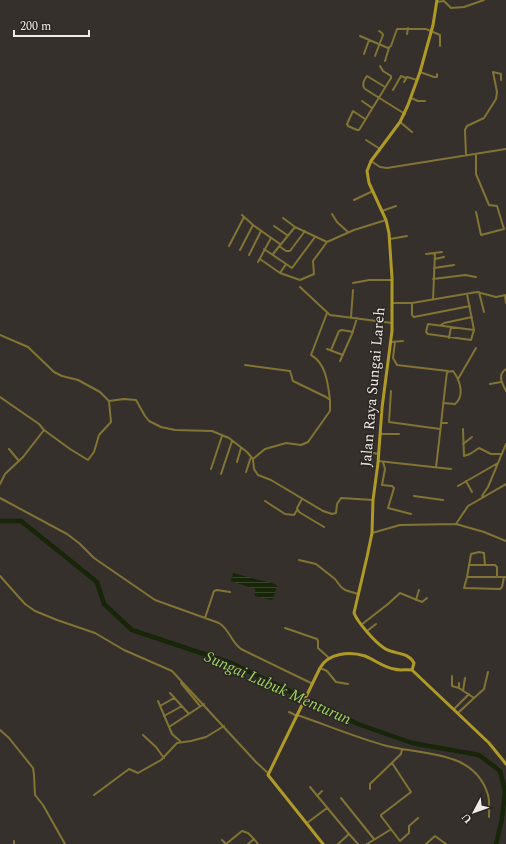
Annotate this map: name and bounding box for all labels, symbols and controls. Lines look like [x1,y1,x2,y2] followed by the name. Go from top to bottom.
[14,12,89,38] scale bar
[20,17,51,36] text: 200 m
[355,306,391,468] street label: Jalan Raya Sungai Lareh
[201,645,356,731] water label: Sungai Lubuk Menturun
[454,792,494,832] north arrow
[457,809,476,827] text: U

